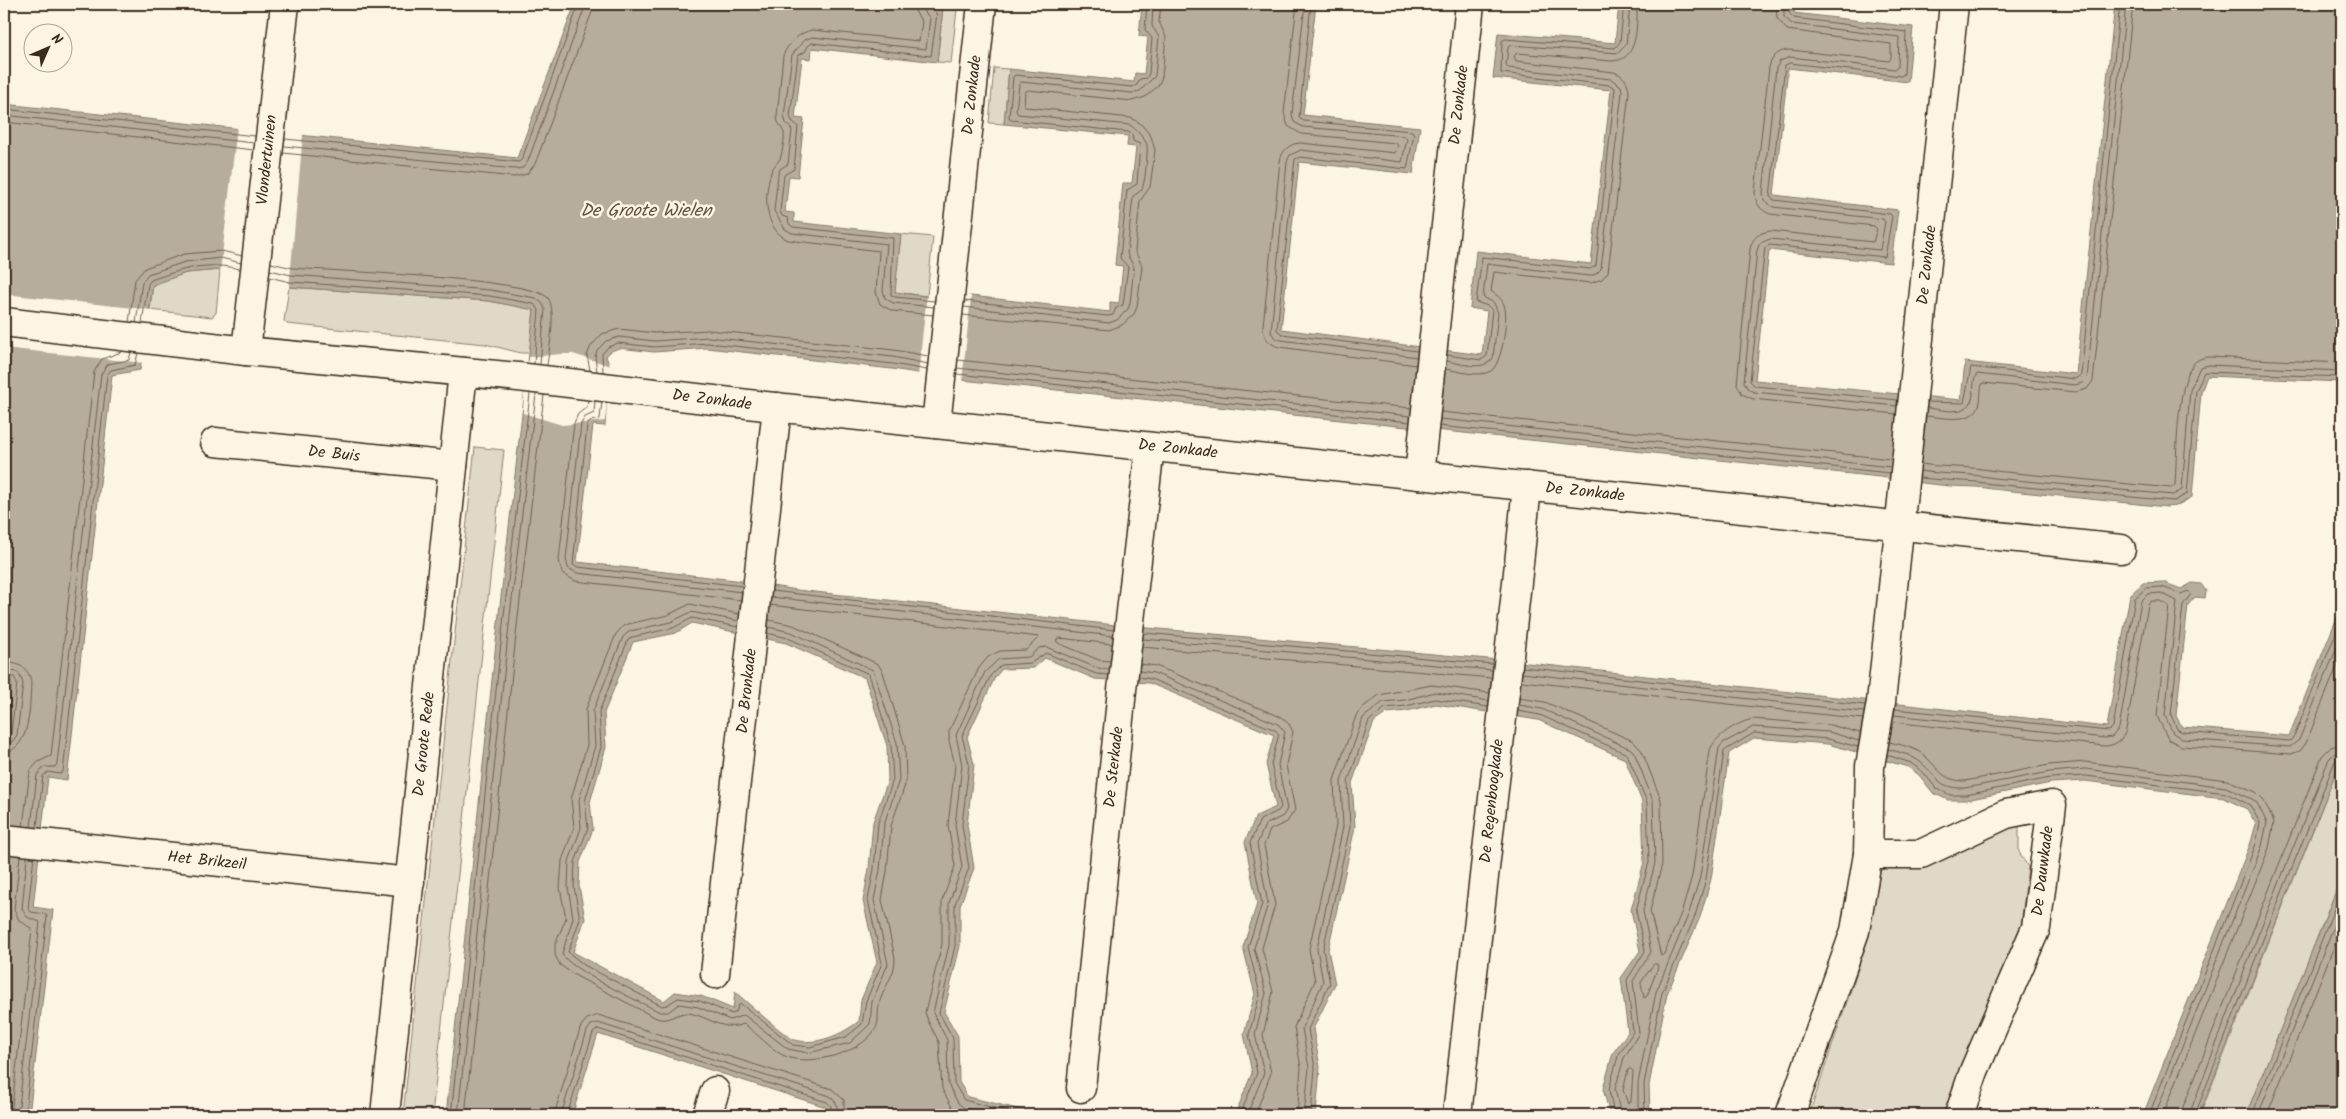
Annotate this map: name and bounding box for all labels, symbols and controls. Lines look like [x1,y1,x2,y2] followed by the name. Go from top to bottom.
[22,22,72,72] north arrow
[46,29,68,51] text: N
[955,54,989,136] street label: De Zonkade
[1442,64,1476,146] street label: De Zonkade
[250,114,284,206] street label: Vlondertuinen
[580,197,713,226] water label: De Groote Wielen
[1910,224,1944,306] street label: De Zonkade
[671,383,753,417] street label: De Zonkade
[1137,432,1219,466] street label: De Zonkade
[307,439,362,469] street label: De Buis
[1544,475,1626,509] street label: De Zonkade
[730,647,764,735] street label: De Bronkade
[406,690,442,798] street label: De Groote Rede
[1097,725,1131,809] street label: De Sterkade
[1473,738,1511,864] street label: De Regenboogkade
[2025,825,2061,917] street label: De Dauwkade
[166,844,248,878] street label: Het Brikzeil

